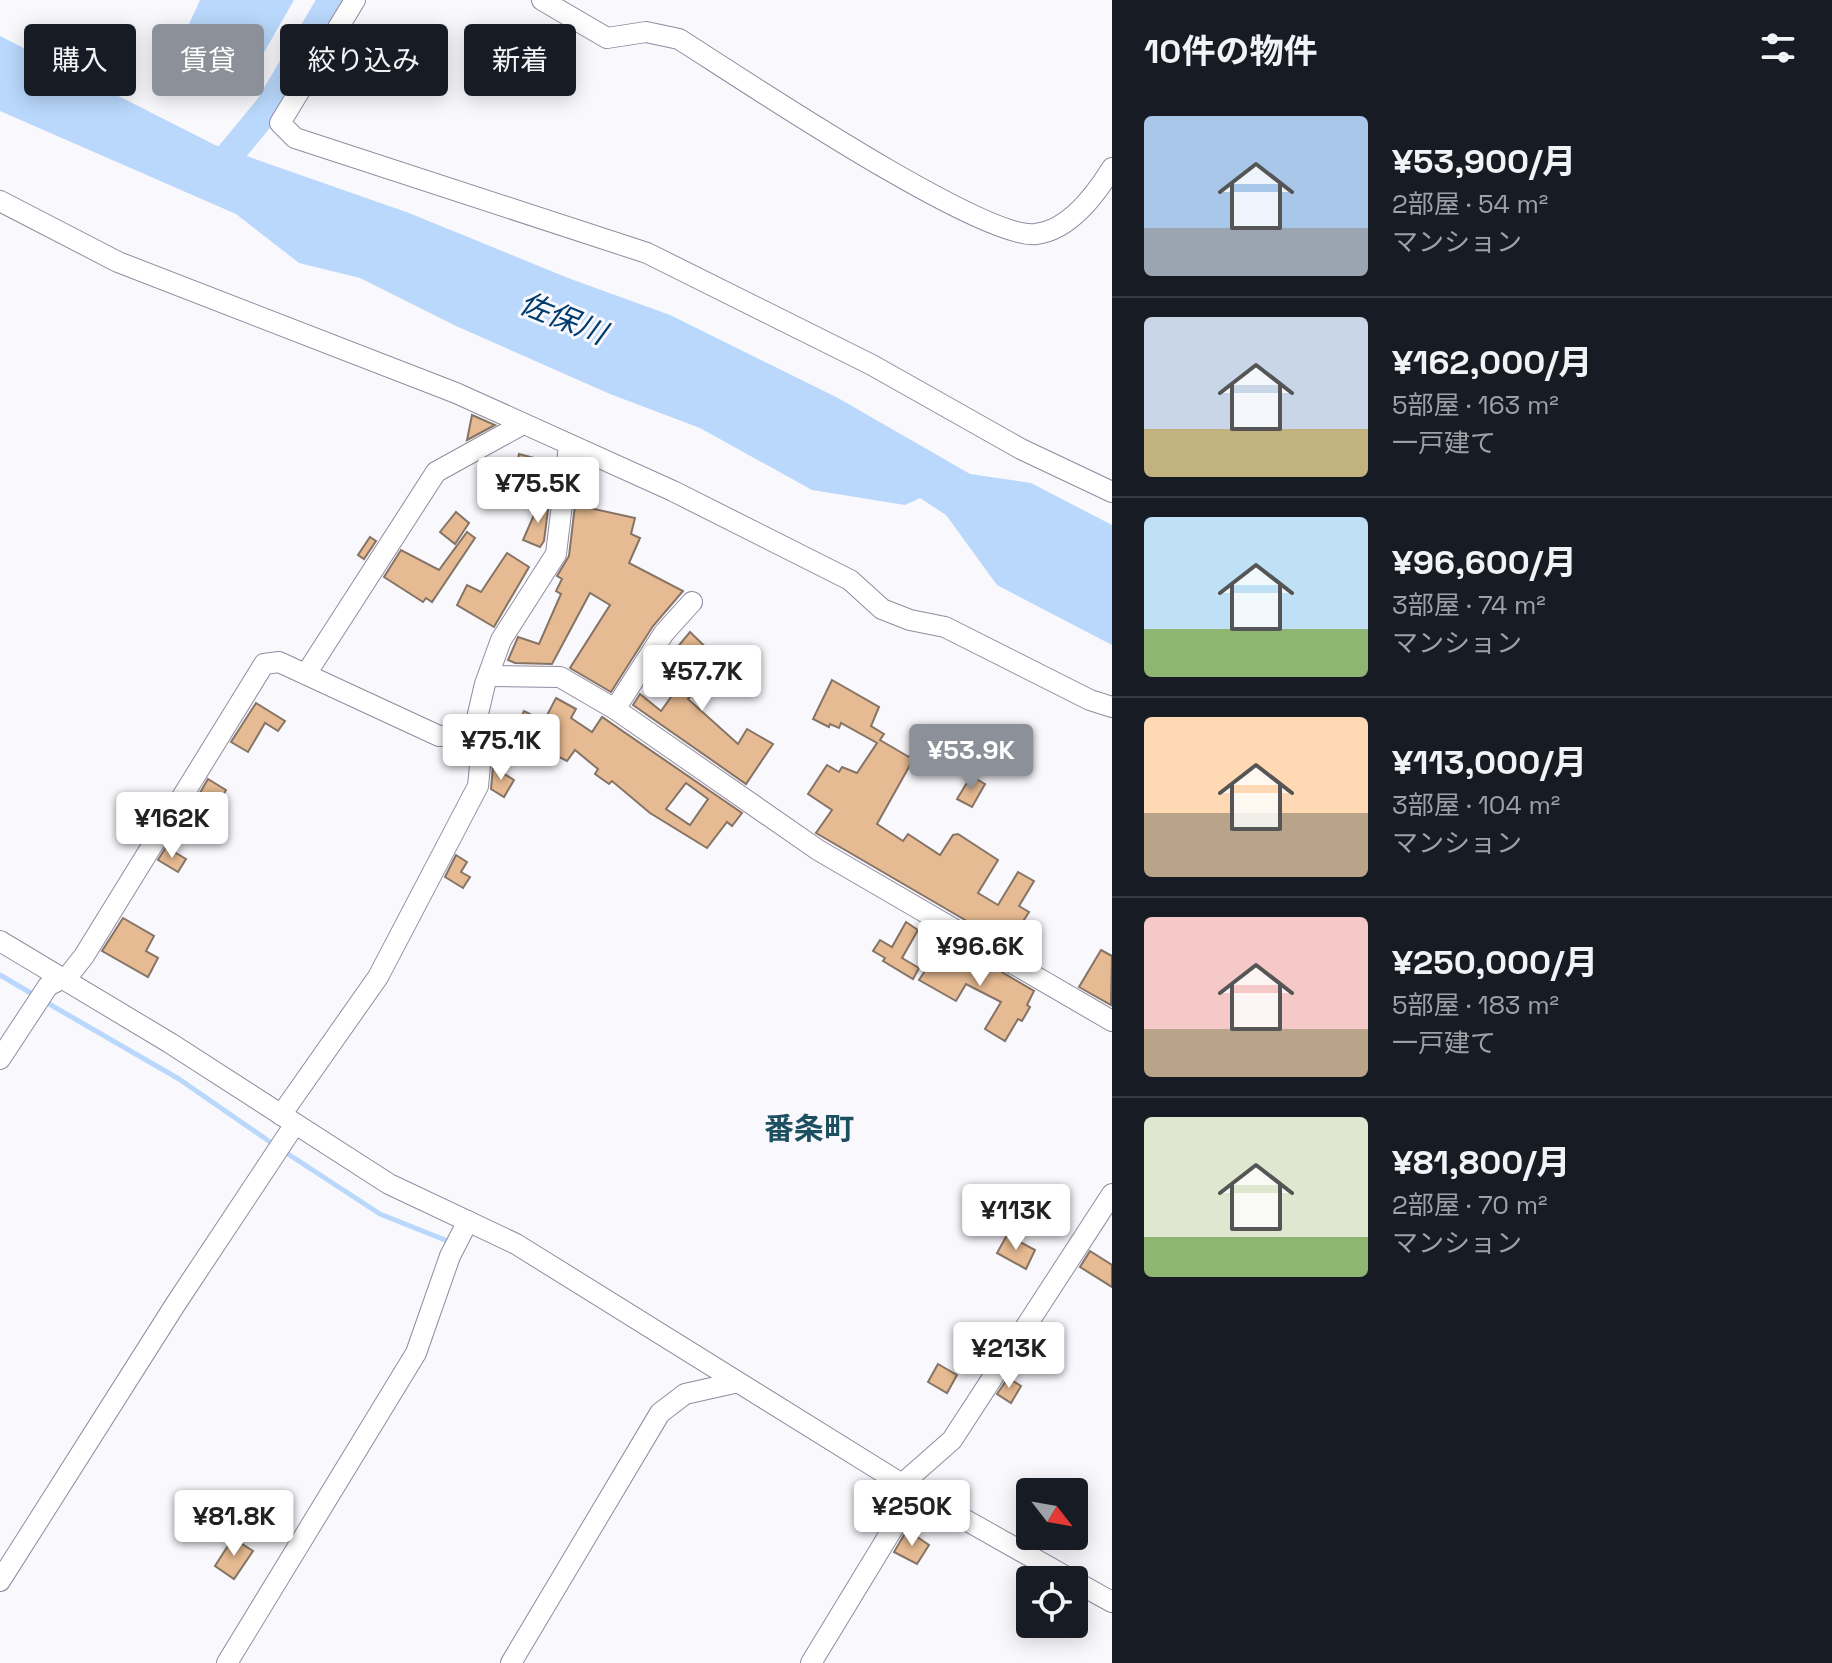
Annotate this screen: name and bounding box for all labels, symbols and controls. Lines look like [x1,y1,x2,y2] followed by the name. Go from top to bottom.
[24,24,136,96] chip: 購入
[152,24,264,96] chip: 賃貸
[280,24,448,96] chip: 絞り込み
[464,24,576,96] chip: 新着
[1756,26,1800,70] icon: filters
[1144,30,1317,73] text: 10件の物件
[1392,140,1576,183] text: ¥53,900/月
[1208,148,1304,244] icon: home
[1392,187,1548,221] text: 2部屋 · 54 m²
[1392,225,1522,259] text: マンション
[514,283,615,354] water label: 佐保川
[1392,341,1592,384] text: ¥162,000/月
[1208,349,1304,445] icon: home
[1392,388,1559,422] text: 5部屋 · 163 m²
[1392,426,1496,460] text: 一戸建て
[473,457,603,525] pin: ¥75.5K
[495,466,581,500] text: ¥75.5K
[1392,541,1577,584] text: ¥96,600/月
[1208,549,1304,645] icon: home
[1392,588,1546,622] text: 3部屋 · 74 m²
[1392,626,1522,660] text: マンション
[637,645,767,713] pin: ¥57.7K
[661,654,743,688] text: ¥57.7K
[436,714,566,782] pin: ¥75.1K
[461,723,541,757] text: ¥75.1K
[906,724,1036,792] pin: ¥53.9K
[927,733,1015,767] text: ¥53.9K
[1392,741,1587,784] text: ¥113,000/月
[1208,749,1304,845] icon: home
[1392,788,1560,822] text: 3部屋 · 104 m²
[116,792,228,860] pin: ¥162K
[134,801,210,835] text: ¥162K
[1392,826,1522,860] text: マンション
[915,920,1045,988] pin: ¥96.6K
[936,929,1024,963] text: ¥96.6K
[1392,941,1598,984] text: ¥250,000/月
[1208,949,1304,1045] icon: home
[1392,988,1559,1022] text: 5部屋 · 183 m²
[1392,1026,1496,1060] text: 一戸建て
[764,1109,854,1148] district label: 番条町
[1392,1141,1571,1184] text: ¥81,800/月
[1208,1149,1304,1245] icon: home
[960,1184,1072,1252] pin: ¥113K
[1392,1188,1548,1222] text: 2部屋 · 70 m²
[980,1193,1052,1227] text: ¥113K
[1392,1226,1522,1260] text: マンション
[953,1322,1065,1390] pin: ¥213K
[971,1331,1047,1365] text: ¥213K
[1016,1478,1088,1550] north arrow
[1016,1478,1088,1638] map controls
[856,1480,968,1548] pin: ¥250K
[872,1489,952,1523] text: ¥250K
[169,1490,299,1558] pin: ¥81.8K
[192,1499,276,1533] text: ¥81.8K
[1016,1566,1088,1638] button: locate

